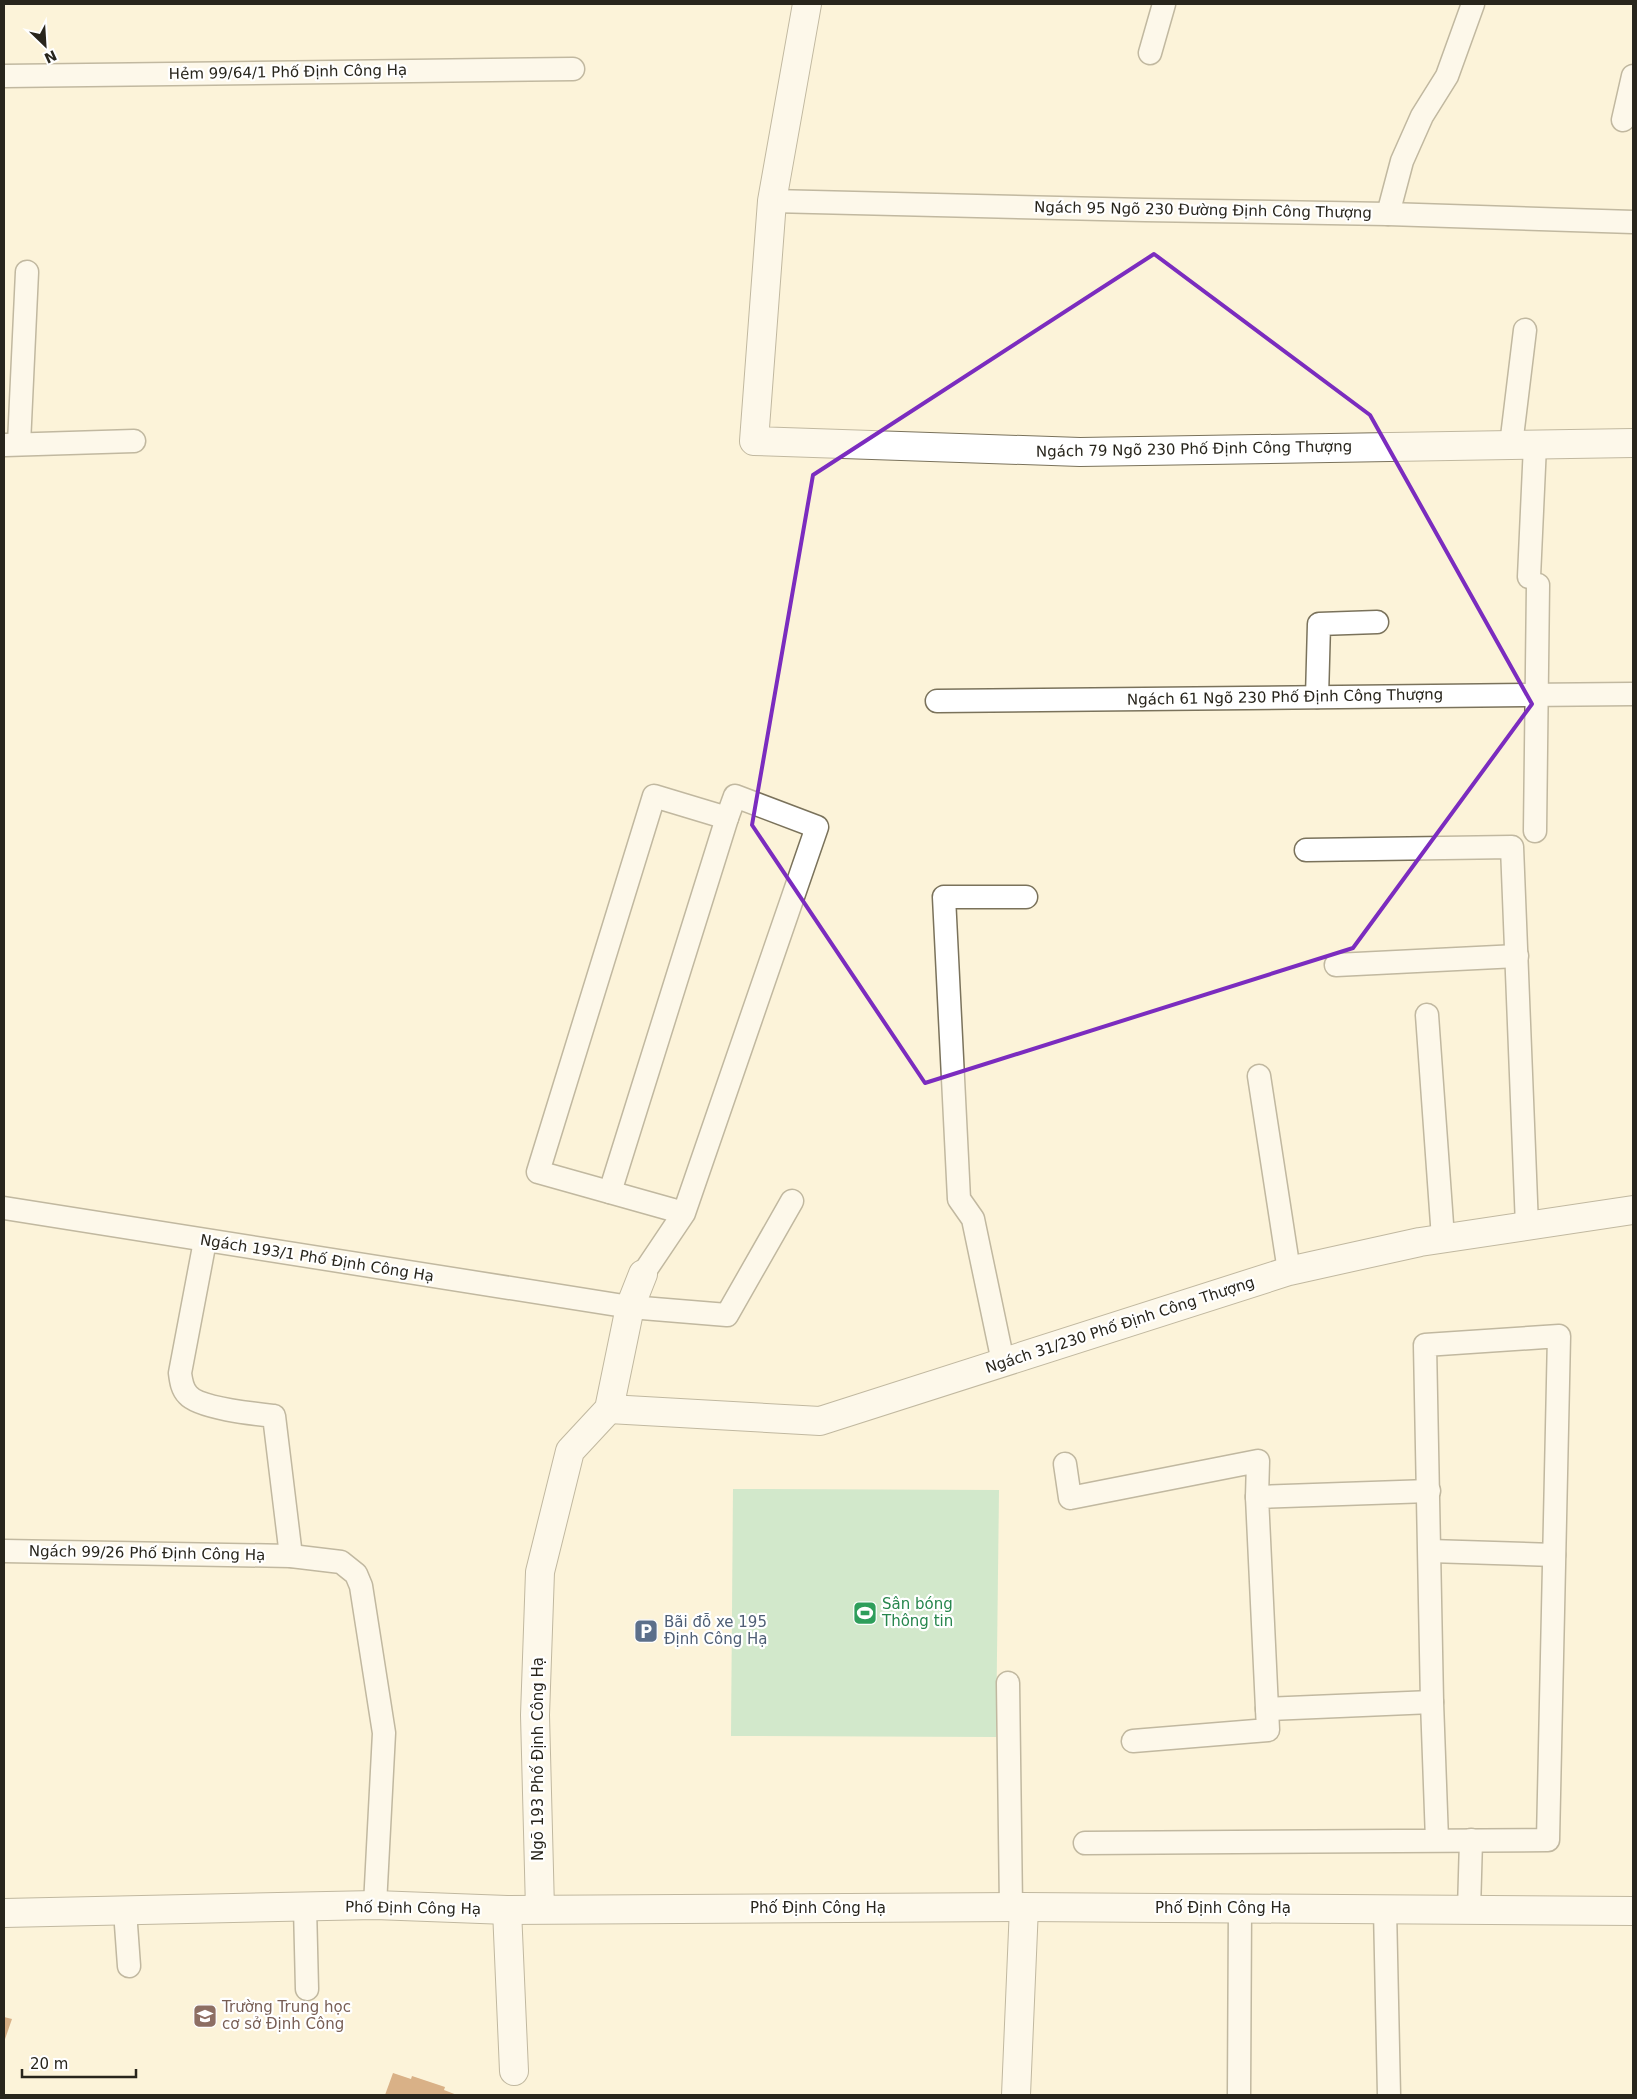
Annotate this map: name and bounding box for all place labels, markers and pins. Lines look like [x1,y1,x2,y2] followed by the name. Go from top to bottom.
[881,1595,953,1630] place label: Sân bóng Thông tin
[852,1600,878,1626] sports icon: Sân bóng Thông tin
[664,1613,768,1648] place label: Bãi đỗ xe 195 Định Công Hạ
[633,1618,659,1644] parking icon: Bãi đỗ xe 195 Định Công Hạ
[221,1998,351,2033] place label: Trường Trung học cơ sở Định Công
[192,2003,218,2029] school or university icon: Trường Trung học cơ sở Định Công

